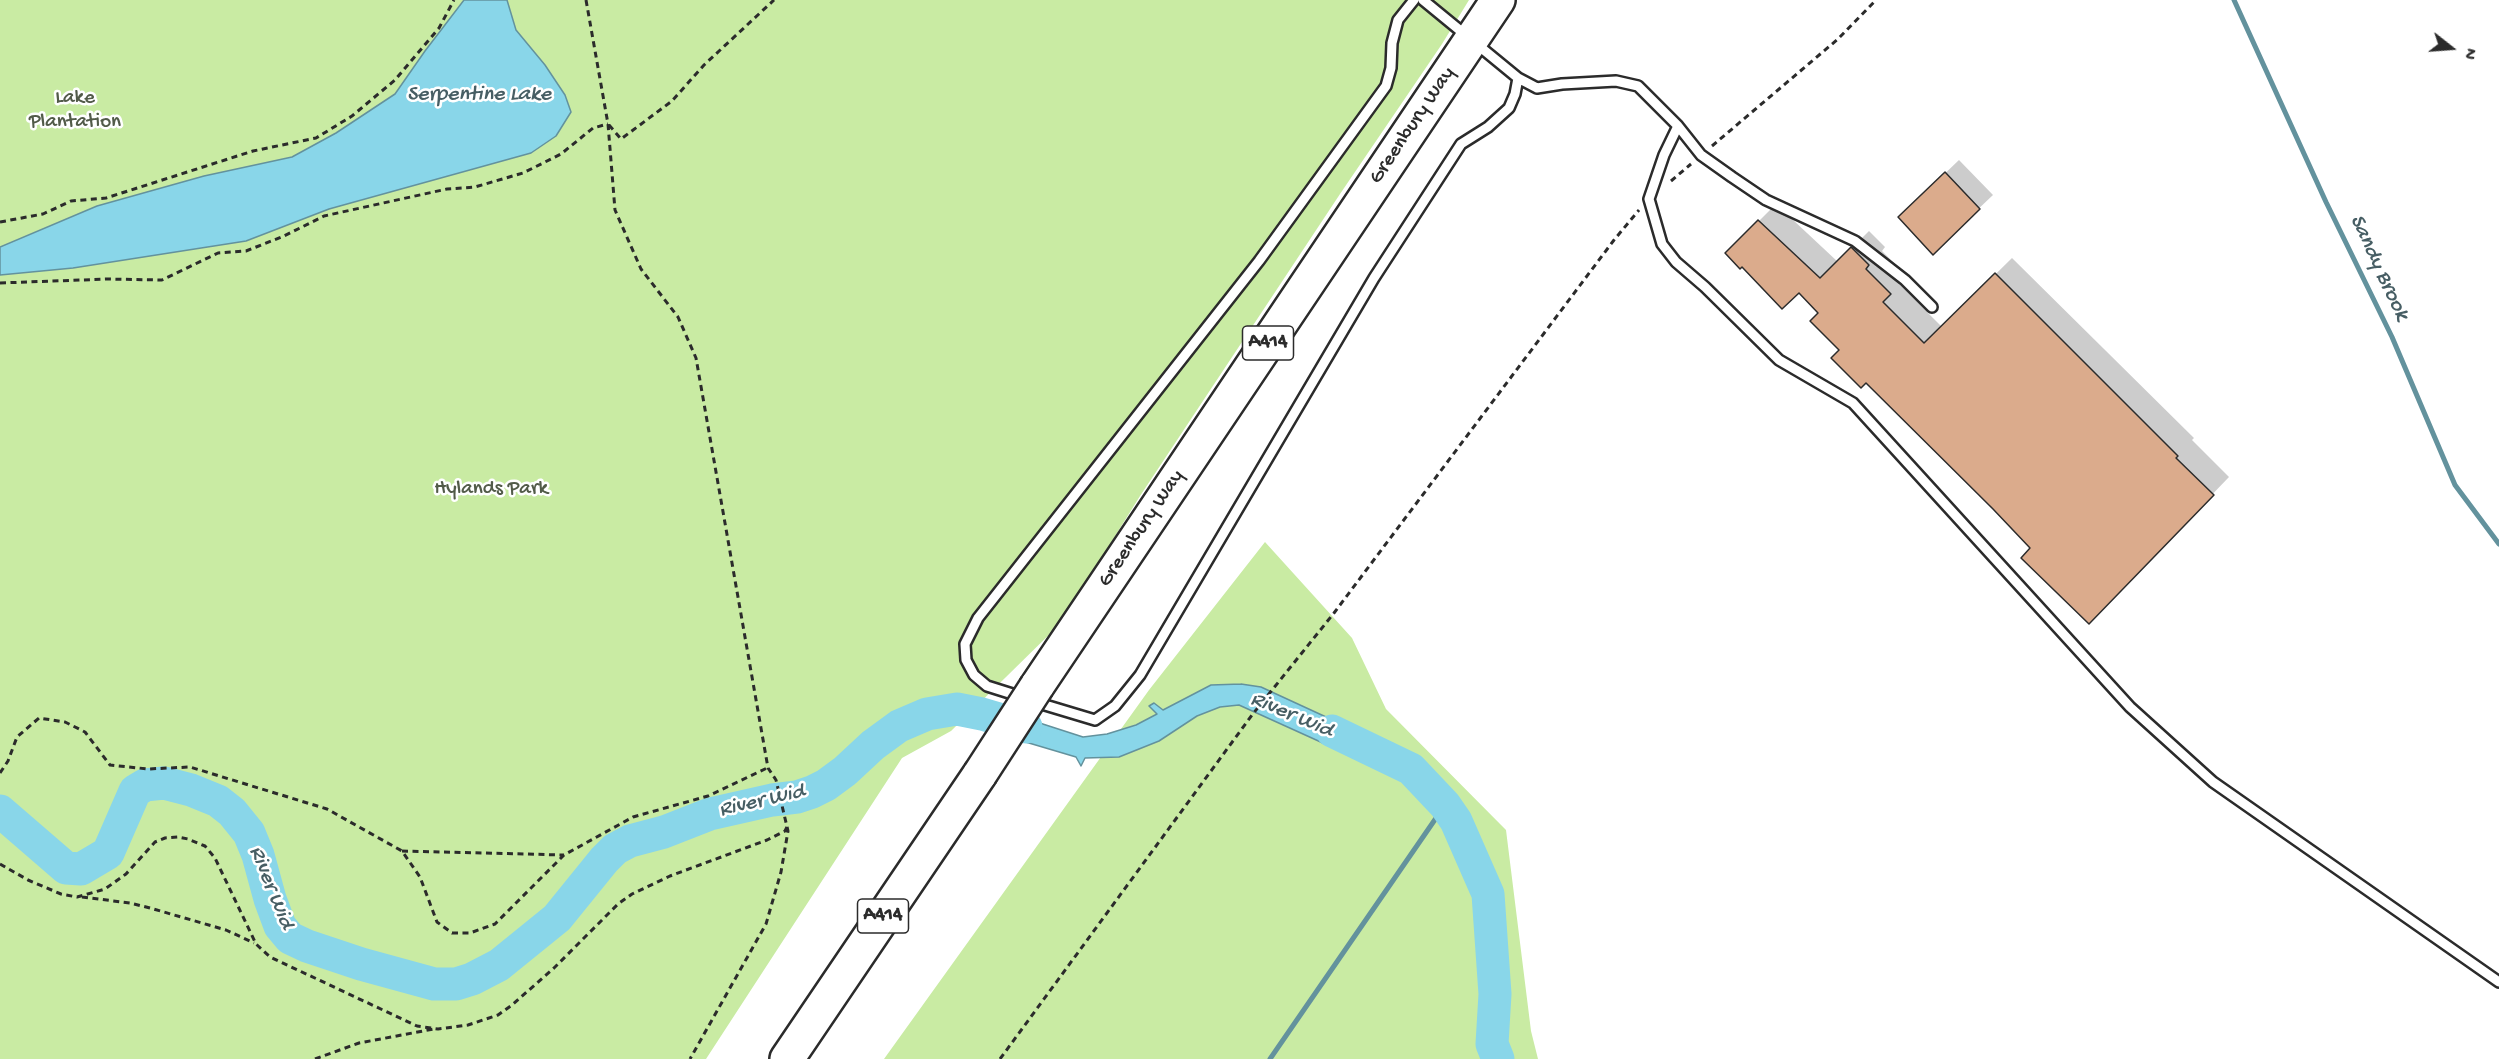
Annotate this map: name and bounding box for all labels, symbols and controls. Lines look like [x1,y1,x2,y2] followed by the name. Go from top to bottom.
[2421,18,2481,78] north arrow
[2458,46,2479,61] text: N
[1365,63,1461,189] street label: Greenbury Way
[407,83,551,109] water label: Serpentine Lake
[29,86,121,136] park label: Lake Plantation
[2342,211,2414,325] water label: Sandy Brook
[1242,326,1294,360] road number: A414
[1094,466,1190,592] street label: Greenbury Way
[434,477,548,503] park label: Hylands Park
[1246,687,1336,745] water label: River Wid
[717,779,807,825] water label: River Wid
[242,843,298,933] water label: River Wid
[858,899,908,933] road number: A414

